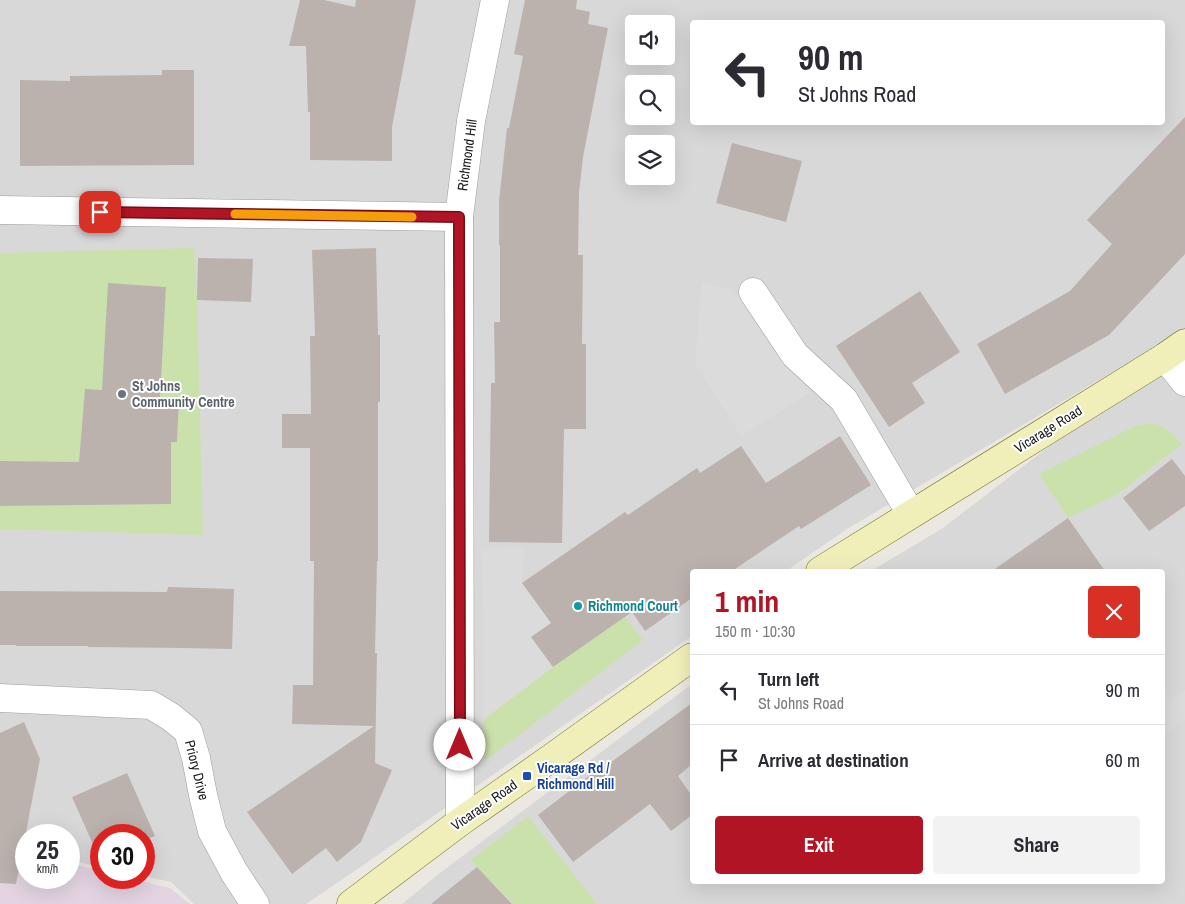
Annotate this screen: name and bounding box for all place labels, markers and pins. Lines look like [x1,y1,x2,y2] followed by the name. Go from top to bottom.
[79,191,121,233] pin
[132,377,235,411] place label: St Johns Community Centre
[116,388,128,400] marker: St Johns Community Centre
[588,597,678,615] place label: Richmond Court
[572,600,584,612] marker: Richmond Court
[537,759,614,793] place label: Vicarage Rd / Richmond Hill
[521,770,533,782] marker: Vicarage Rd / Richmond Hill

